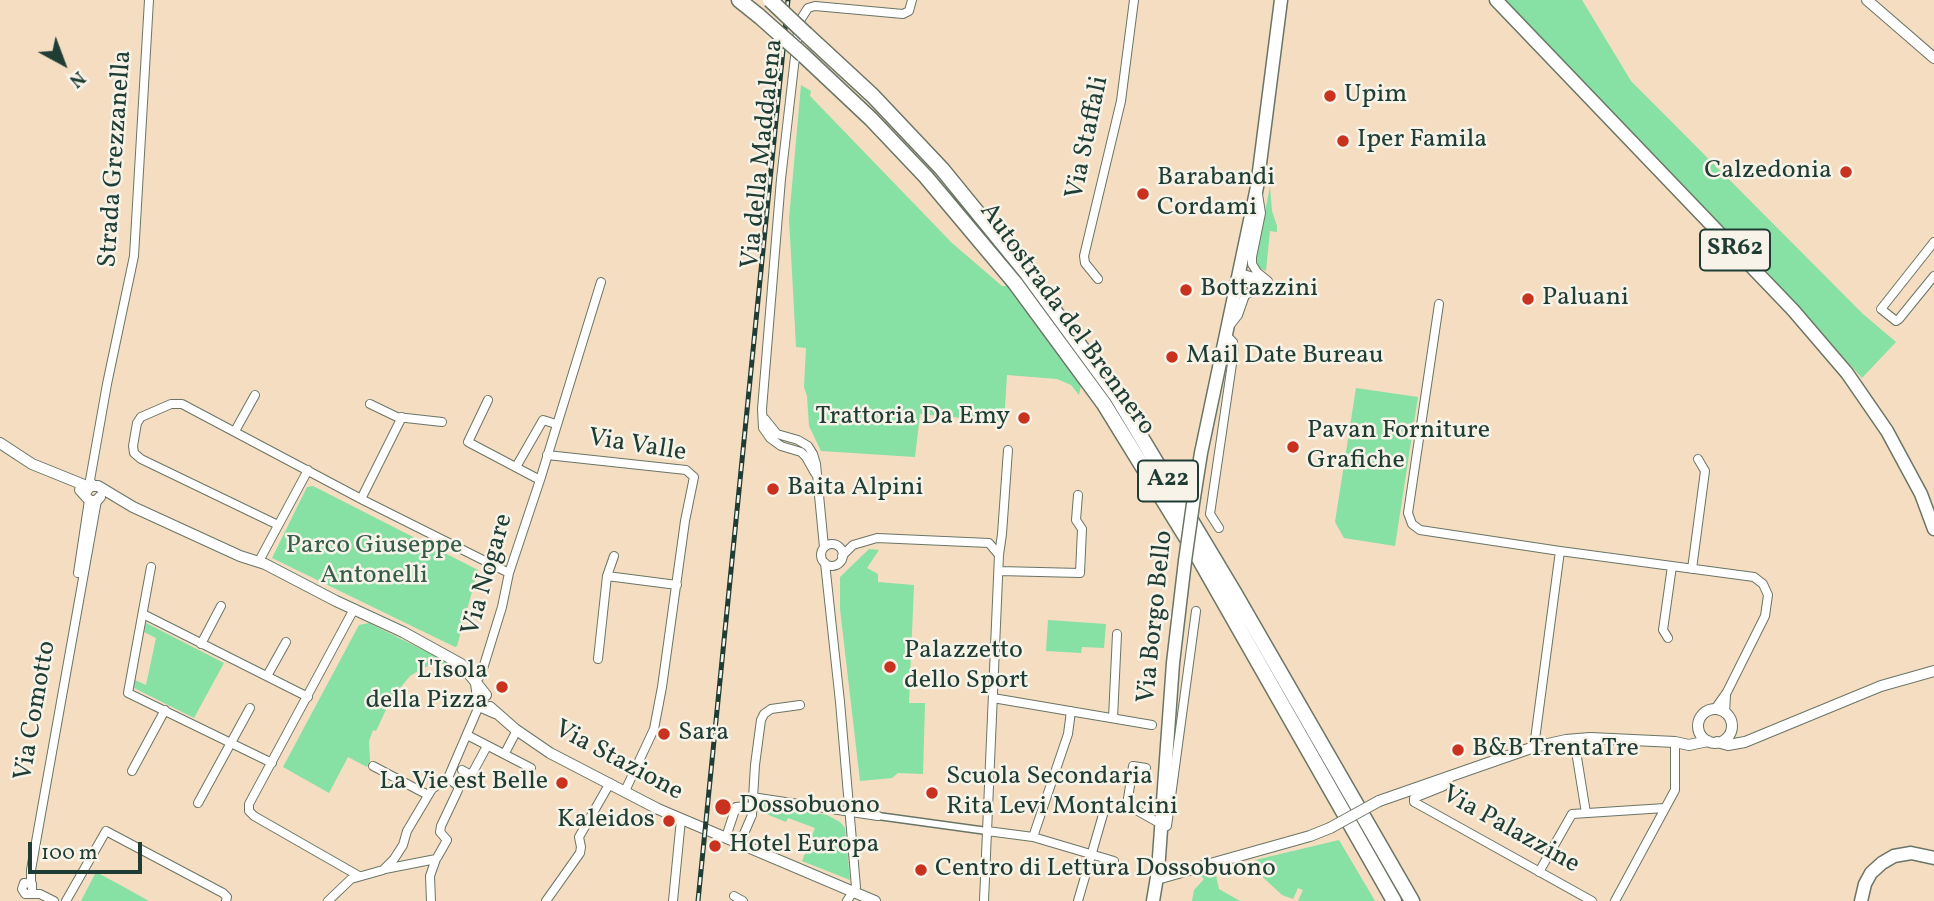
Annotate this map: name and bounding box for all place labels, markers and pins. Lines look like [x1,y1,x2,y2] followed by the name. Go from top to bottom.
[1344,80,1407,112] place label: Upim
[1322,88,1338,104] marker: Upim
[1357,125,1487,157] place label: Iper Famila
[1335,133,1351,149] marker: Iper Famila
[1704,156,1832,188] place label: Calzedonia
[1157,163,1275,224] place label: Barabandi Cordami
[1838,164,1854,180] marker: Calzedonia
[1135,186,1151,202] marker: Barabandi Cordami
[1200,274,1318,306] place label: Bottazzini
[1178,282,1194,298] marker: Bottazzini
[1542,283,1629,315] place label: Paluani
[1520,291,1536,307] marker: Paluani
[1186,341,1384,373] place label: Mail Date Bureau
[1164,349,1180,365] marker: Mail Date Bureau
[815,402,1010,434] place label: Trattoria Da Emy
[1016,410,1032,426] marker: Trattoria Da Emy
[1307,416,1490,478] place label: Pavan Forniture Grafiche
[1285,439,1301,455] marker: Pavan Forniture Grafiche
[787,473,923,505] place label: Baita Alpini
[765,481,781,497] marker: Baita Alpini
[904,636,1029,698] place label: Palazzetto dello Sport
[365,656,488,718] place label: L'Isola della Pizza
[882,659,898,675] marker: Palazzetto dello Sport
[494,679,510,695] marker: L'Isola della Pizza
[678,718,729,750] place label: Sara
[656,726,672,742] marker: Sara
[1472,734,1639,766] place label: B&B TrentaTre
[1450,742,1466,758] marker: B&B TrentaTre
[946,762,1178,824] place label: Scuola Secondaria Rita Levi Montalcini
[379,767,548,799] place label: La Vie est Belle
[554,775,570,791] marker: La Vie est Belle
[924,785,940,801] marker: Scuola Secondaria Rita Levi Montalcini
[739,791,880,823] place label: Dossobuono
[713,797,733,817] marker: Dossobuono
[557,805,655,837] place label: Kaleidos
[661,813,677,829] marker: Kaleidos
[729,830,879,862] place label: Hotel Europa
[707,838,723,854] marker: Hotel Europa
[935,854,1276,886] place label: Centro di Lettura Dossobuono
[913,862,929,878] marker: Centro di Lettura Dossobuono

